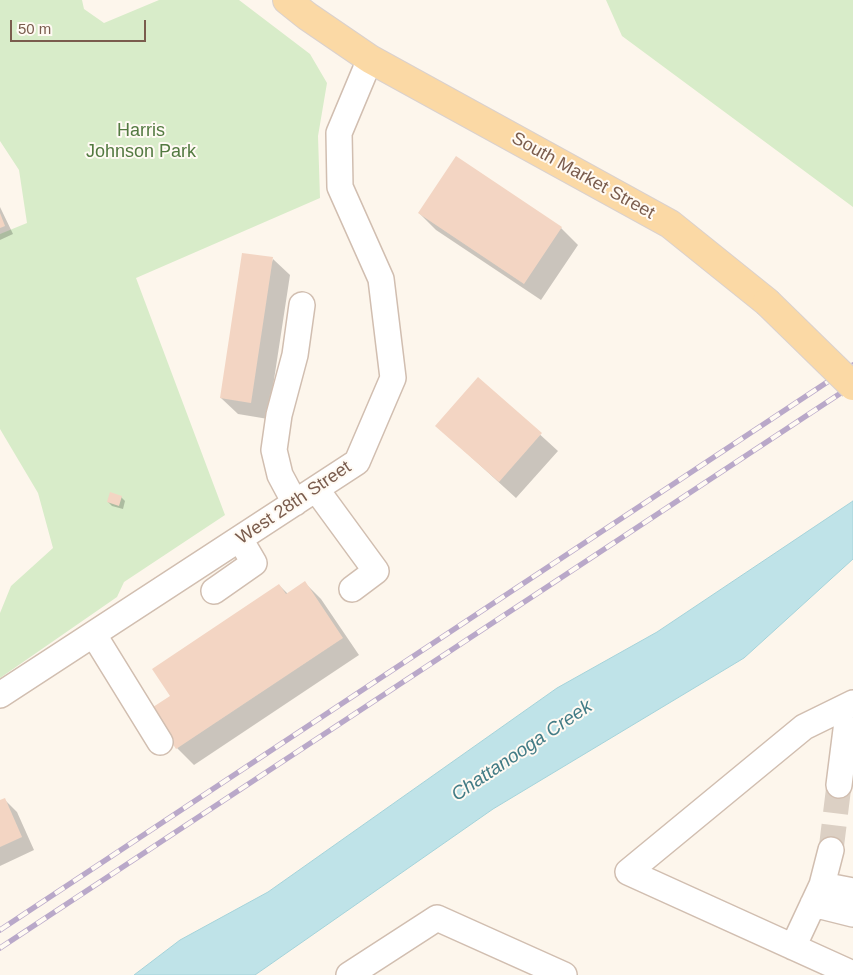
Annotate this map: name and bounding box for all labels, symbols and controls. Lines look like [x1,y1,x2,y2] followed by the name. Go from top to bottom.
[12,10,149,42] scale bar
[18,20,51,37] text: 50 m
[86,120,196,162] park label: Harris Johnson Park
[508,128,658,224] street label: South Market Street
[233,457,355,549] street label: West 28th Street
[447,695,597,807] water label: Chattanooga Creek

